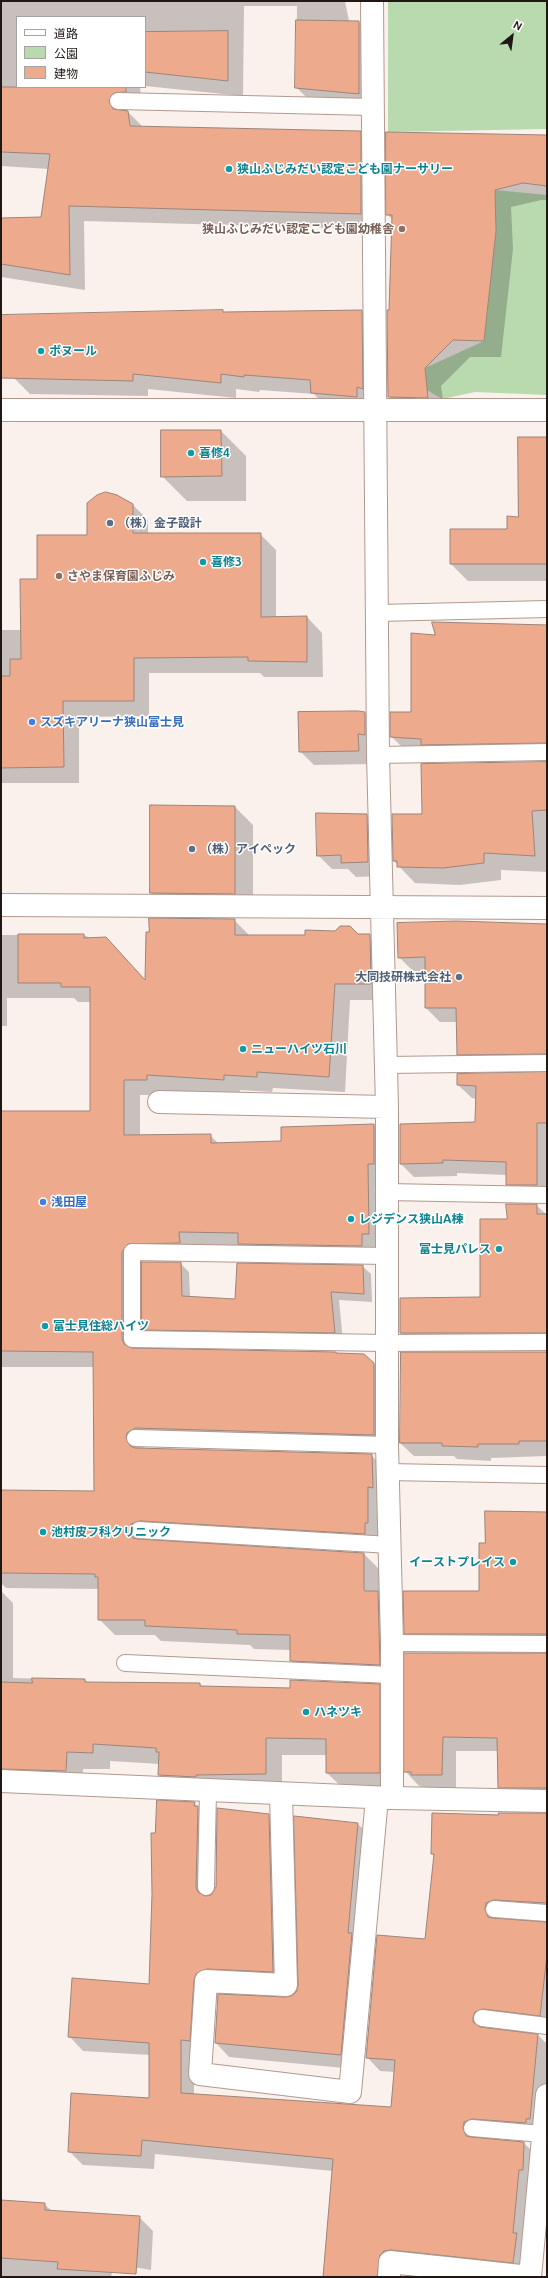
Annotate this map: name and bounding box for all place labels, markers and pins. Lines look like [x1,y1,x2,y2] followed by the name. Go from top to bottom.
[237,162,453,176] place label: 狭山ふじみだい認定こども園ナーサリー
[224,164,234,174] marker: 狭山ふじみだい認定こども園ナーサリー
[202,222,394,236] place label: 狭山ふじみだい認定こども園幼稚舎
[397,224,407,234] marker: 狭山ふじみだい認定こども園幼稚舎
[49,344,97,358] place label: ボヌール
[36,346,46,356] marker: ボヌール
[199,446,230,460] place label: 喜修4
[186,448,196,458] marker: 喜修4
[118,516,202,530] place label: （株）金子設計
[105,518,115,528] marker: （株）金子設計
[211,555,242,569] place label: 喜修3
[198,557,208,567] marker: 喜修3
[67,569,175,583] place label: さやま保育園ふじみ
[54,571,64,581] marker: さやま保育園ふじみ
[40,715,184,729] place label: スズキアリーナ狭山富士見
[27,717,37,727] marker: スズキアリーナ狭山富士見
[200,842,296,856] place label: （株）アイペック
[187,844,197,854] marker: （株）アイペック
[355,970,451,984] place label: 大同技研株式会社
[454,972,464,982] marker: 大同技研株式会社
[251,1042,347,1056] place label: ニューハイツ石川
[238,1044,248,1054] marker: ニューハイツ石川
[51,1195,87,1209] place label: 浅田屋
[38,1197,48,1207] marker: 浅田屋
[359,1212,463,1226] place label: レジデンス狭山A棟
[346,1214,356,1224] marker: レジデンス狭山A棟
[419,1242,491,1256] place label: 富士見パレス
[494,1244,504,1254] marker: 富士見パレス
[53,1319,149,1333] place label: 富士見住総ハイツ
[40,1321,50,1331] marker: 富士見住総ハイツ
[51,1525,171,1539] place label: 池村皮フ科クリニック
[38,1527,48,1537] marker: 池村皮フ科クリニック
[409,1555,505,1569] place label: イーストプレイス
[508,1557,518,1567] marker: イーストプレイス
[314,1705,362,1719] place label: ハネツキ
[301,1707,311,1717] marker: ハネツキ

